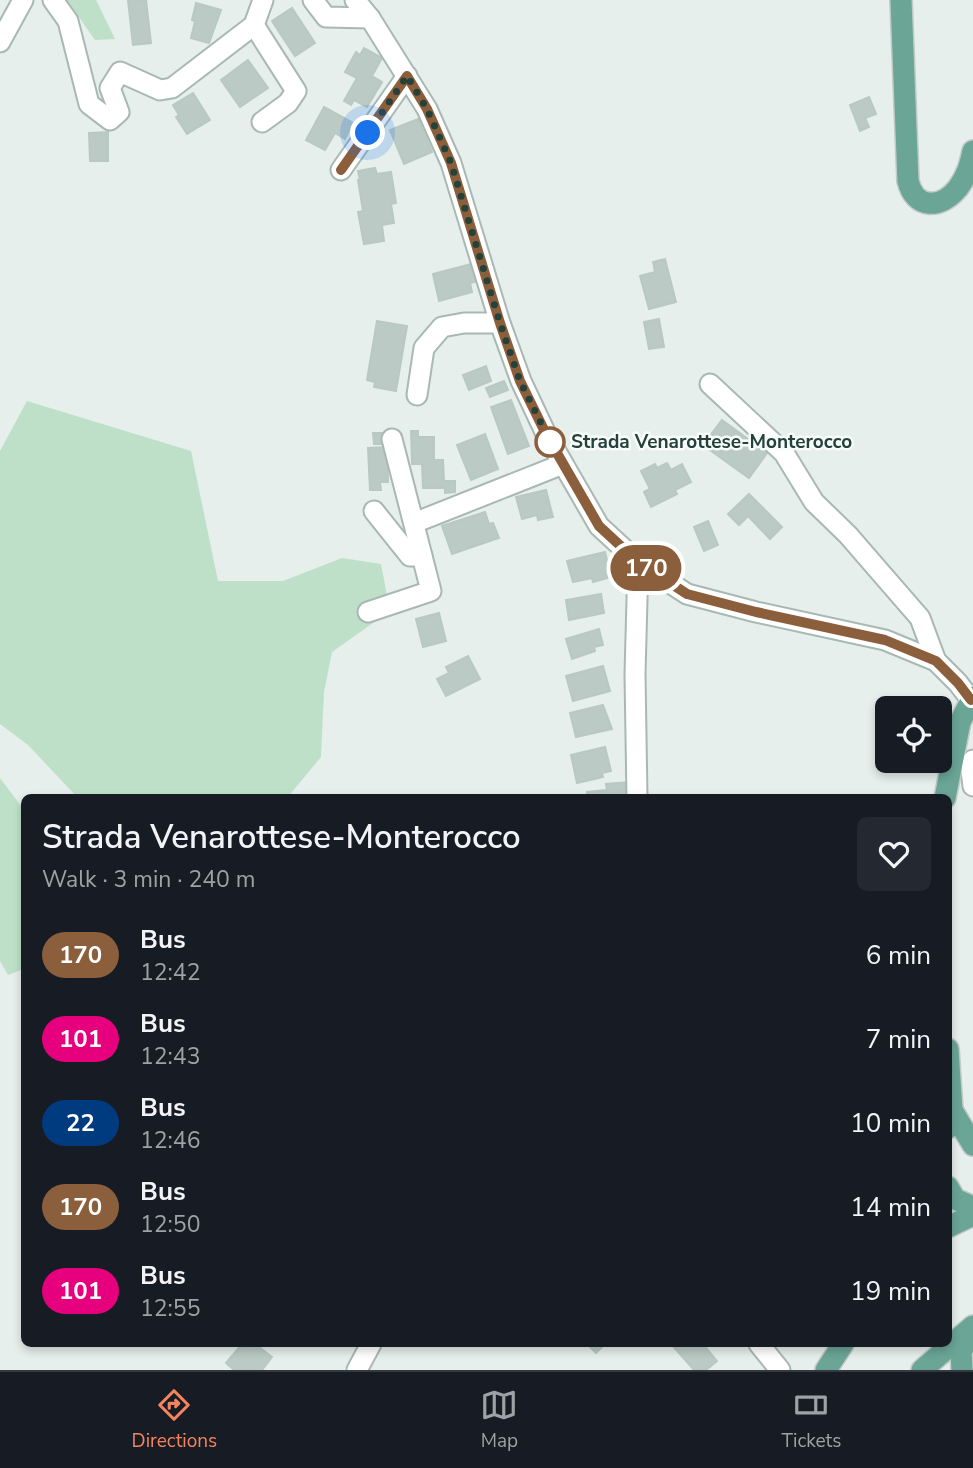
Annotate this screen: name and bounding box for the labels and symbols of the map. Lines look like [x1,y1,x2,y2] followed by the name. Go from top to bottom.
[350,115,385,150] your location
[535,427,565,457] marker: Strada Venarottese-Monterocco
[571,429,852,455] place label: Strada Venarottese-Monterocco
[606,545,686,591] line badge: 170

